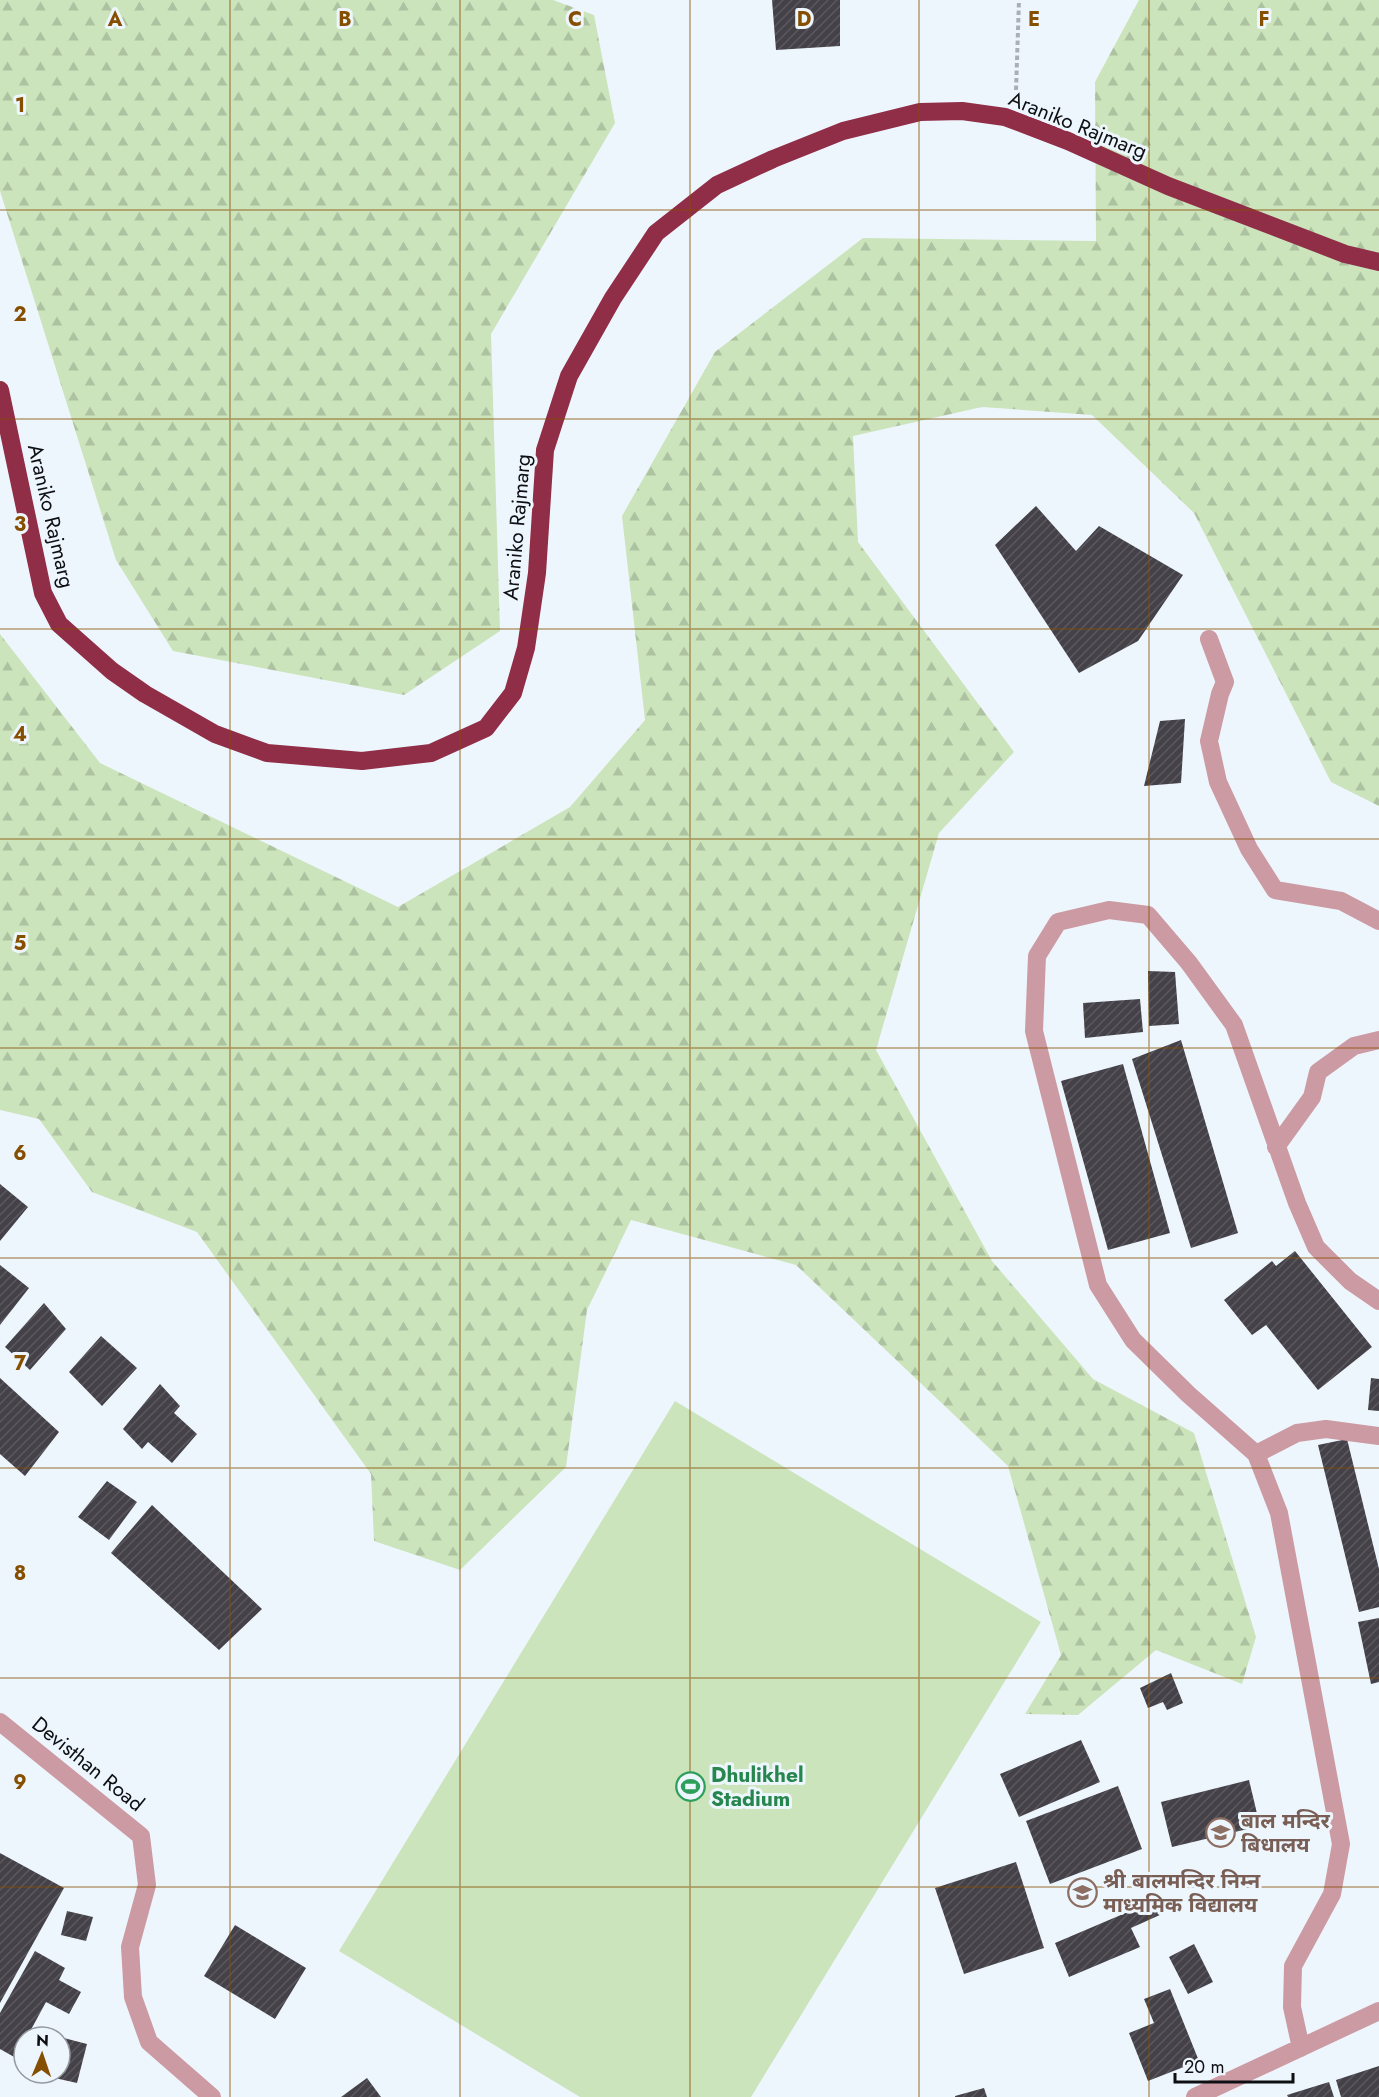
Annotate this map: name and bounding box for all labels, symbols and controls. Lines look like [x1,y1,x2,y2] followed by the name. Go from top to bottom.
[107,5,123,34] text: A
[338,5,352,34] text: B
[568,5,582,34] text: C
[797,5,811,34] text: D
[1028,5,1040,34] text: E
[1258,5,1270,34] text: F
[1004,84,1152,166] street label: Araniko Rajmarg
[15,91,25,120] text: 1
[13,300,27,329] text: 2
[20,441,82,591] street label: Araniko Rajmarg
[496,453,538,601] street label: Araniko Rajmarg
[14,510,26,539] text: 3
[13,720,27,749] text: 4
[14,929,27,958] text: 5
[13,1139,27,1168] text: 6
[14,1349,27,1378] text: 7
[14,1559,26,1588] text: 8
[25,1709,151,1819] street label: Devisthan Road
[711,1760,804,1814] place label: Dhulikhel Stadium
[13,1768,27,1797] text: 9
[674,1771,706,1803] sports icon: Dhulikhel Stadium
[1241,1806,1331,1860] place label: बाल मन्दिर बिधालय
[1204,1817,1236,1849] school or university icon: बाल मन्दिर बिधालय
[1103,1866,1261,1920] place label: श्री बालमन्दिर निम्न माध्यमिक विद्यालय
[1066,1877,1098,1909] school or university icon: श्री बालमन्दिर निम्न माध्यमिक विद्यालय
[12,2025,72,2085] north arrow
[36,2029,49,2052] text: N
[1175,2046,1294,2084] scale bar
[1184,2054,1224,2080] text: 20 m

